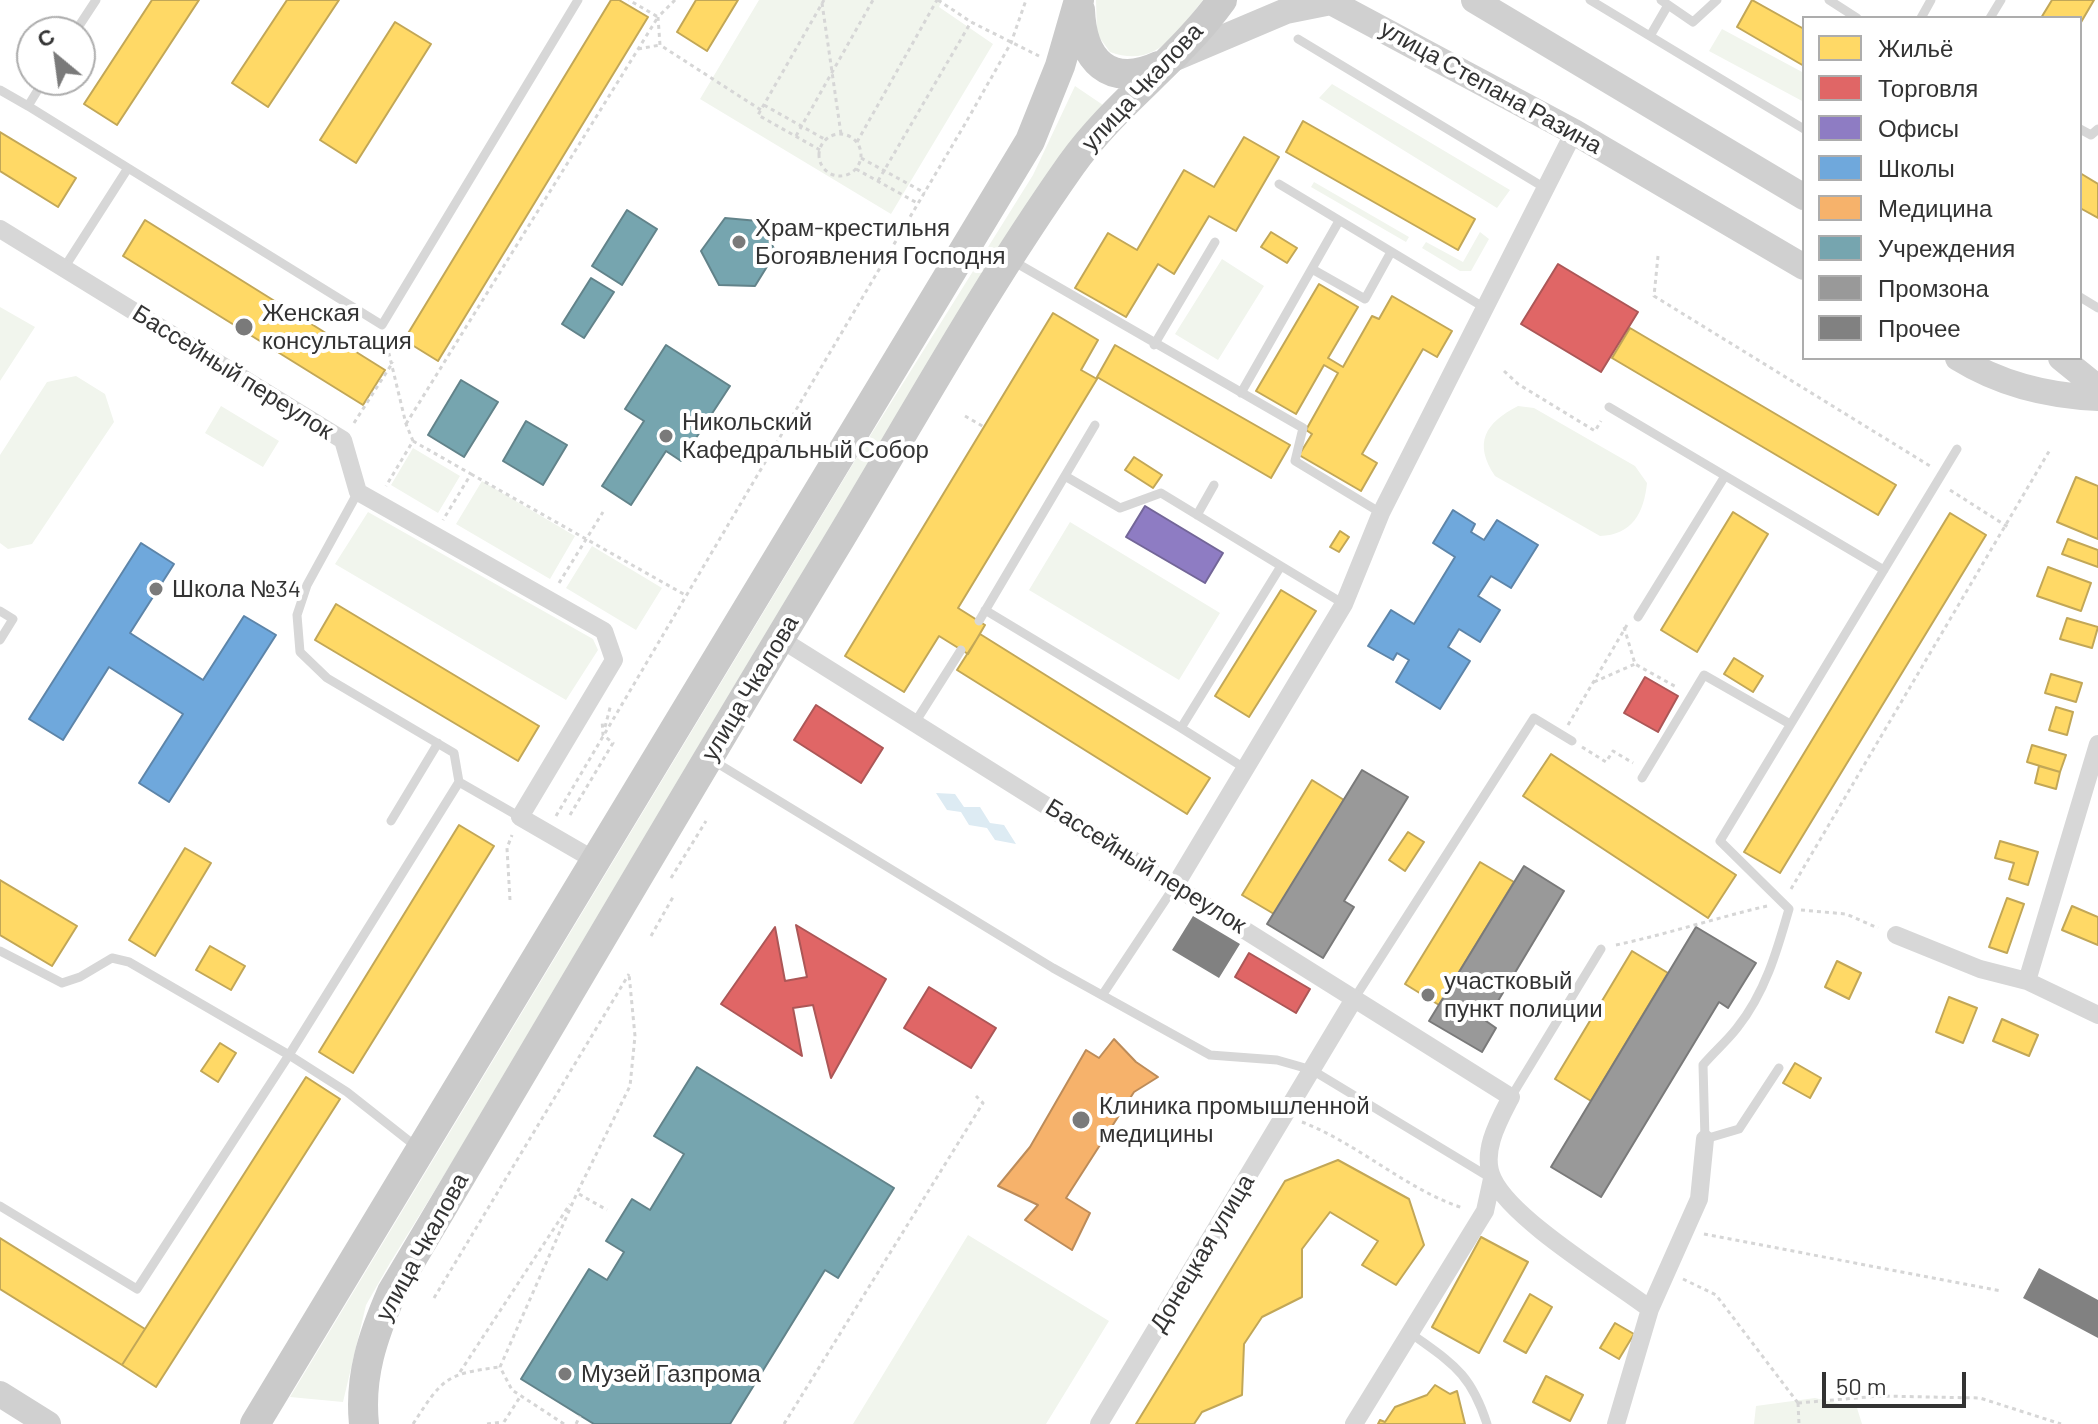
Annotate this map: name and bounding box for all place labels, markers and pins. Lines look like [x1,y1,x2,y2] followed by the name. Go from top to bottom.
[755,214,1005,270] place label: Храм-крестильня Богоявления Господня
[730,233,748,251] marker: Храм-крестильня Богоявления Господня
[262,299,412,355] place label: Женская консультация
[233,316,255,338] marker: Женская консультация
[682,408,929,464] place label: Никольский Кафедральный Собор
[657,427,675,445] marker: Никольский Кафедральный Собор
[172,575,301,603] place label: Школа №34
[147,580,165,598] marker: Школа №34
[1444,967,1603,1023] place label: участковый пункт полиции
[1419,986,1437,1004] marker: участковый пункт полиции
[1099,1092,1370,1148] place label: Клиника промышленной медицины
[1070,1109,1092,1131] marker: Клиника промышленной медицины
[581,1360,761,1388] place label: Музей Газпрома
[556,1365,574,1383] marker: Музей Газпрома

